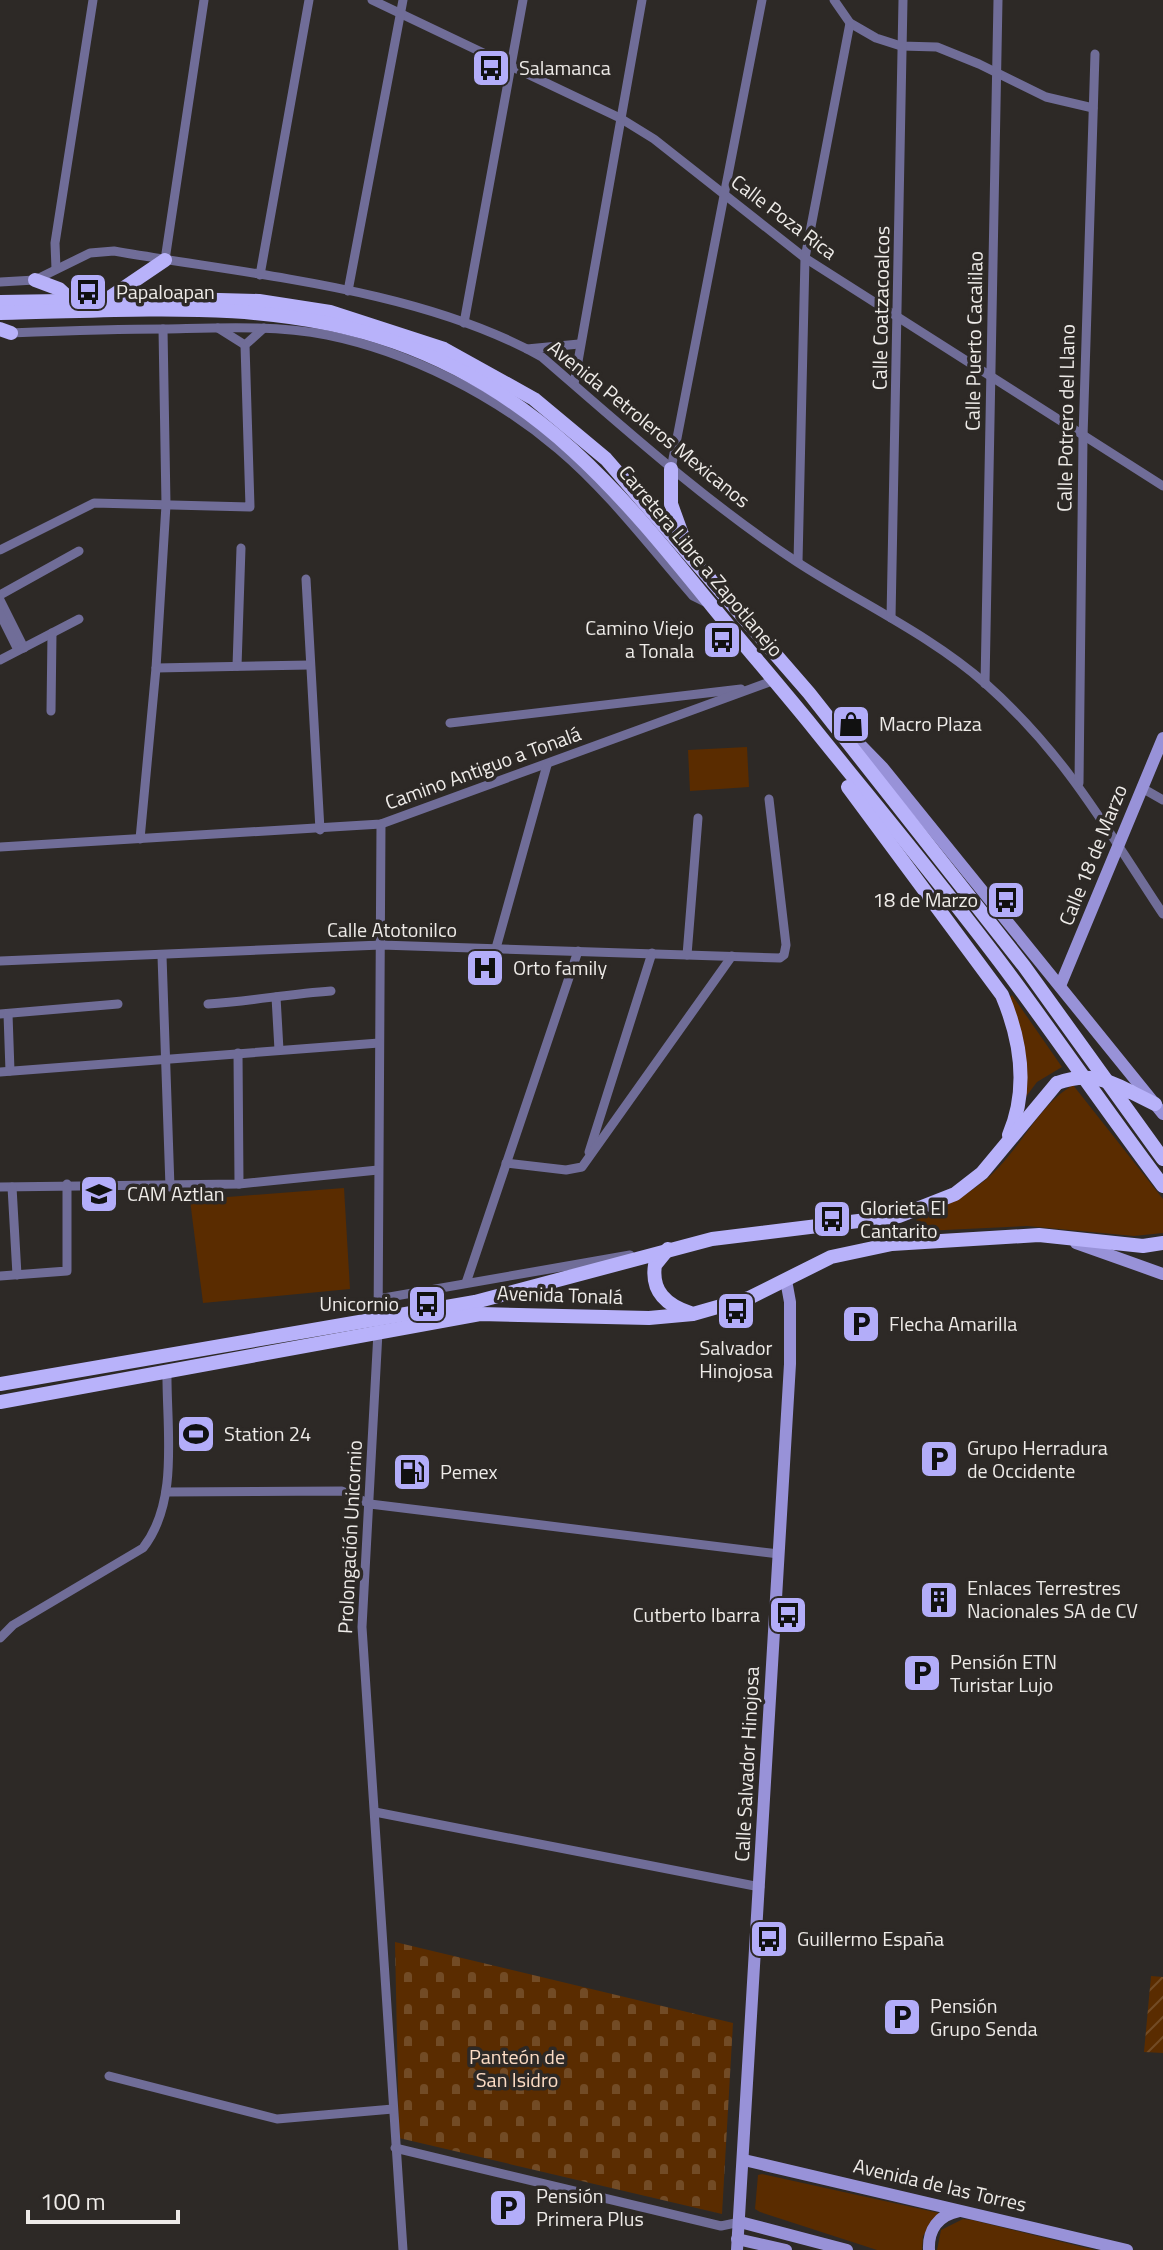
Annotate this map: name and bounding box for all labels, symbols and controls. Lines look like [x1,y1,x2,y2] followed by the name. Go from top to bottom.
[470,47,512,89] bus stop icon: Salamanca
[519,52,611,83] place label: Salamanca
[725,166,844,267] street label: Calle Poza Rica
[864,226,897,390] street label: Calle Coatzacoalcos
[956,251,991,431] street label: Calle Puerto Cacalilao
[67,271,109,313] bus stop icon: Papaloapan
[116,276,215,307] place label: Papaloapan
[1048,324,1083,512] street label: Calle Potrero del Llano
[541,332,757,515] street label: Avenida Petroleros Mexicanos
[612,458,791,663] street label: Carretera Libre a Zapotlanejo
[585,612,694,666] place label: Camino Viejo a Tonala
[701,619,743,661] bus stop icon: Camino Viejo a Tonala
[830,703,872,745] shop icon: Macro Plaza
[879,708,982,739] place label: Macro Plaza
[380,718,585,817] street label: Camino Antiguo a Tonalá
[1050,780,1135,930] street label: Calle 18 de Marzo
[985,879,1027,921] bus stop icon: 18 de Marzo
[873,884,978,915] place label: 18 de Marzo
[327,914,457,945] street label: Calle Atotonilco
[464,947,506,989] hospital icon: Orto family
[513,952,607,983] place label: Orto family
[78,1173,120,1215] school or university icon: CAM Aztlan
[127,1178,224,1209] place label: CAM Aztlan
[860,1192,946,1246] place label: Glorieta El Cantarito
[811,1198,853,1240] bus stop icon: Glorieta El Cantarito
[497,1277,623,1312] street label: Avenida Tonalá
[406,1283,448,1325] bus stop icon: Unicornio
[319,1288,399,1319] place label: Unicornio
[715,1290,757,1332] bus stop icon: Salvador Hinojosa
[840,1303,882,1345] parking icon: Flecha Amarilla
[889,1308,1017,1339] place label: Flecha Amarilla
[699,1332,773,1386] place label: Salvador Hinojosa
[175,1413,217,1455] sports icon: Station 24
[224,1418,311,1449] place label: Station 24
[967,1432,1108,1486] place label: Grupo Herradura de Occidente
[918,1438,960,1480] parking icon: Grupo Herradura de Occidente
[329,1439,370,1635] street label: Prolongación Unicornio
[391,1451,433,1493] fuel station icon: Pemex
[440,1456,498,1487] place label: Pemex
[967,1572,1138,1626] place label: Enlaces Terrestres Nacionales SA de CV
[918,1579,960,1621] building icon: Enlaces Terrestres Nacionales SA de CV
[767,1594,809,1636] bus stop icon: Cutberto Ibarra
[633,1599,760,1630] place label: Cutberto Ibarra
[950,1646,1057,1700] place label: Pensión ETN Turistar Lujo
[901,1652,943,1694] parking icon: Pensión ETN Turistar Lujo
[726,1666,767,1862] street label: Calle Salvador Hinojosa
[748,1918,790,1960] bus stop icon: Guillermo España
[797,1923,944,1954] place label: Guillermo España
[930,1990,1038,2044] place label: Pensión Grupo Senda
[881,1996,923,2038] parking icon: Pensión Grupo Senda
[469,2041,565,2095] park label: Panteón de San Isidro
[850,2150,1030,2220] street label: Avenida de las Torres
[28,2174,178,2224] scale bar
[536,2180,644,2234] place label: Pensión Primera Plus
[40,2183,106,2219] text: 100 m
[487,2187,529,2229] parking icon: Pensión Primera Plus

